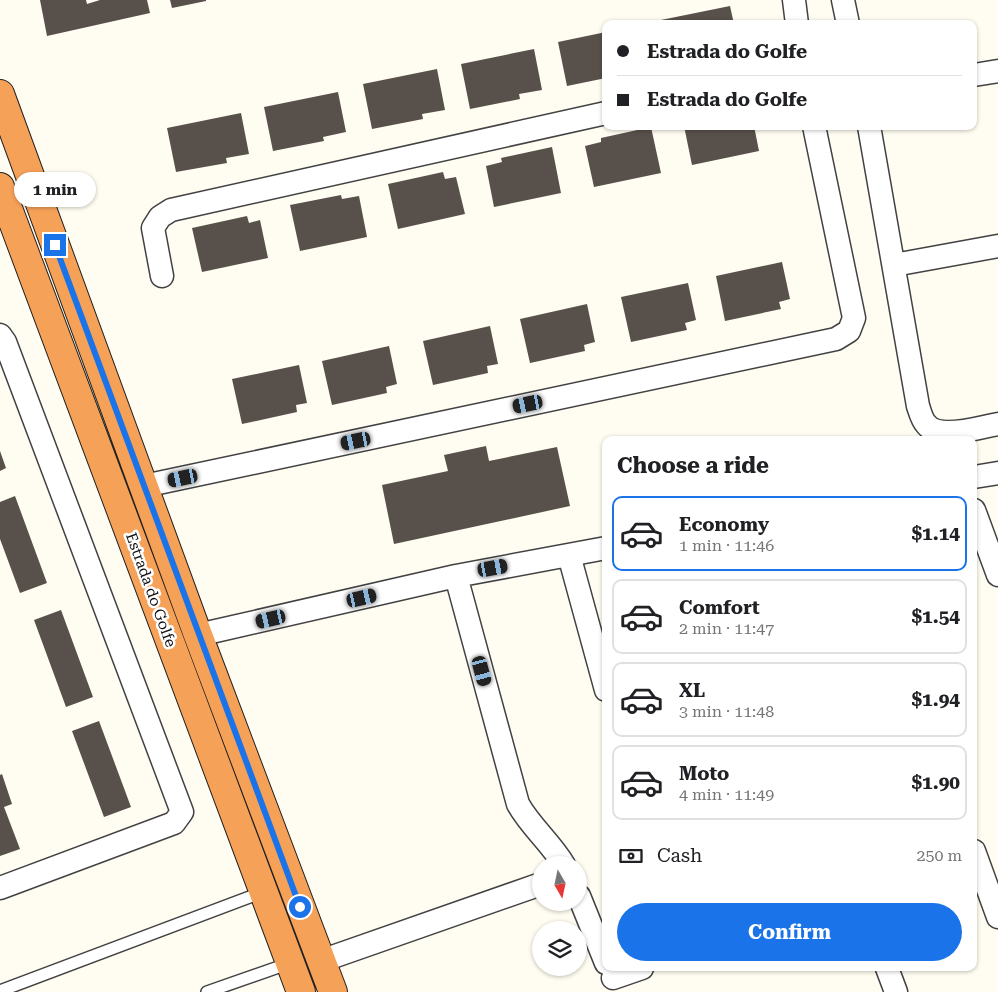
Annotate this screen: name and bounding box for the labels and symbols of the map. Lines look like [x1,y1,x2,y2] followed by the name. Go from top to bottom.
[14,172,96,208] callout: 1 min
[44,234,66,256] route end
[511,394,544,414] car
[339,431,372,451] car
[166,468,199,488] car
[122,530,180,650] street label: Estrada do Golfe
[476,558,509,578] car
[345,587,378,609] car
[254,608,287,630] car
[470,655,493,687] car
[532,856,588,911] north arrow
[289,896,311,918] route start

